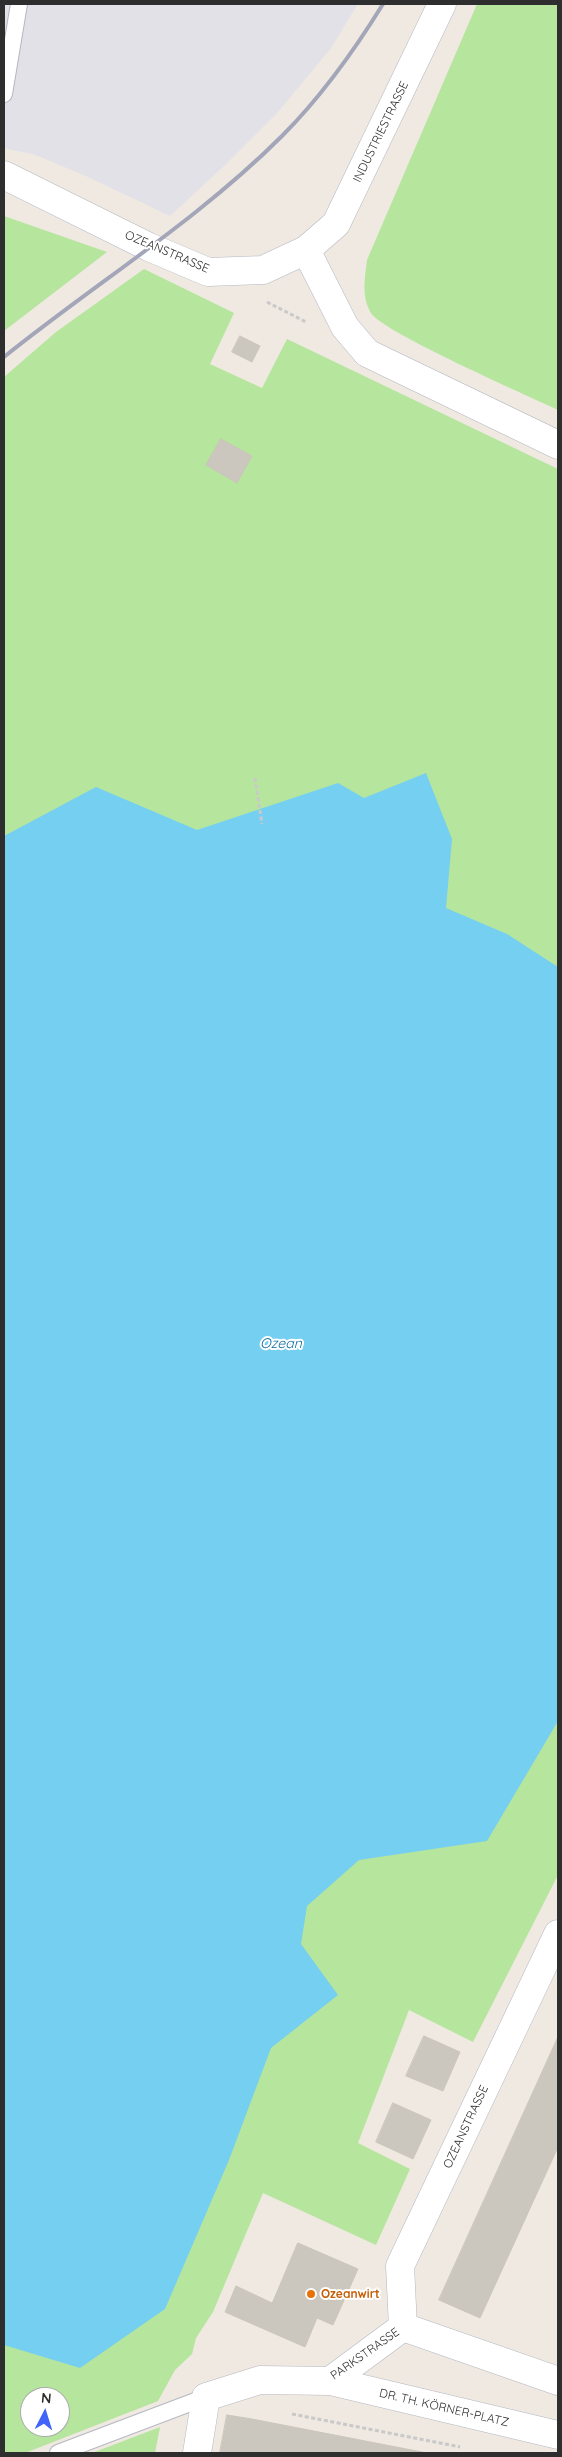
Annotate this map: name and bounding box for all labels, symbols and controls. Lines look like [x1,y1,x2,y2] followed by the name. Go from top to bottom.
[350,79,412,185] street label: INDUSTRIESTRASSE
[123,228,211,276] street label: OZEANSTRASSE
[260,1336,302,1352] water label: Ozean
[440,2083,492,2171] street label: OZEANSTRASSE
[321,2287,380,2301] place label: Ozeanwirt
[305,2288,317,2300] marker: Ozeanwirt
[328,2325,402,2383] street label: PARKSTRASSE
[378,2386,510,2430] street label: DR. TH. KÖRNER-PLATZ
[20,2387,70,2437] north arrow
[40,2389,52,2407] text: N

